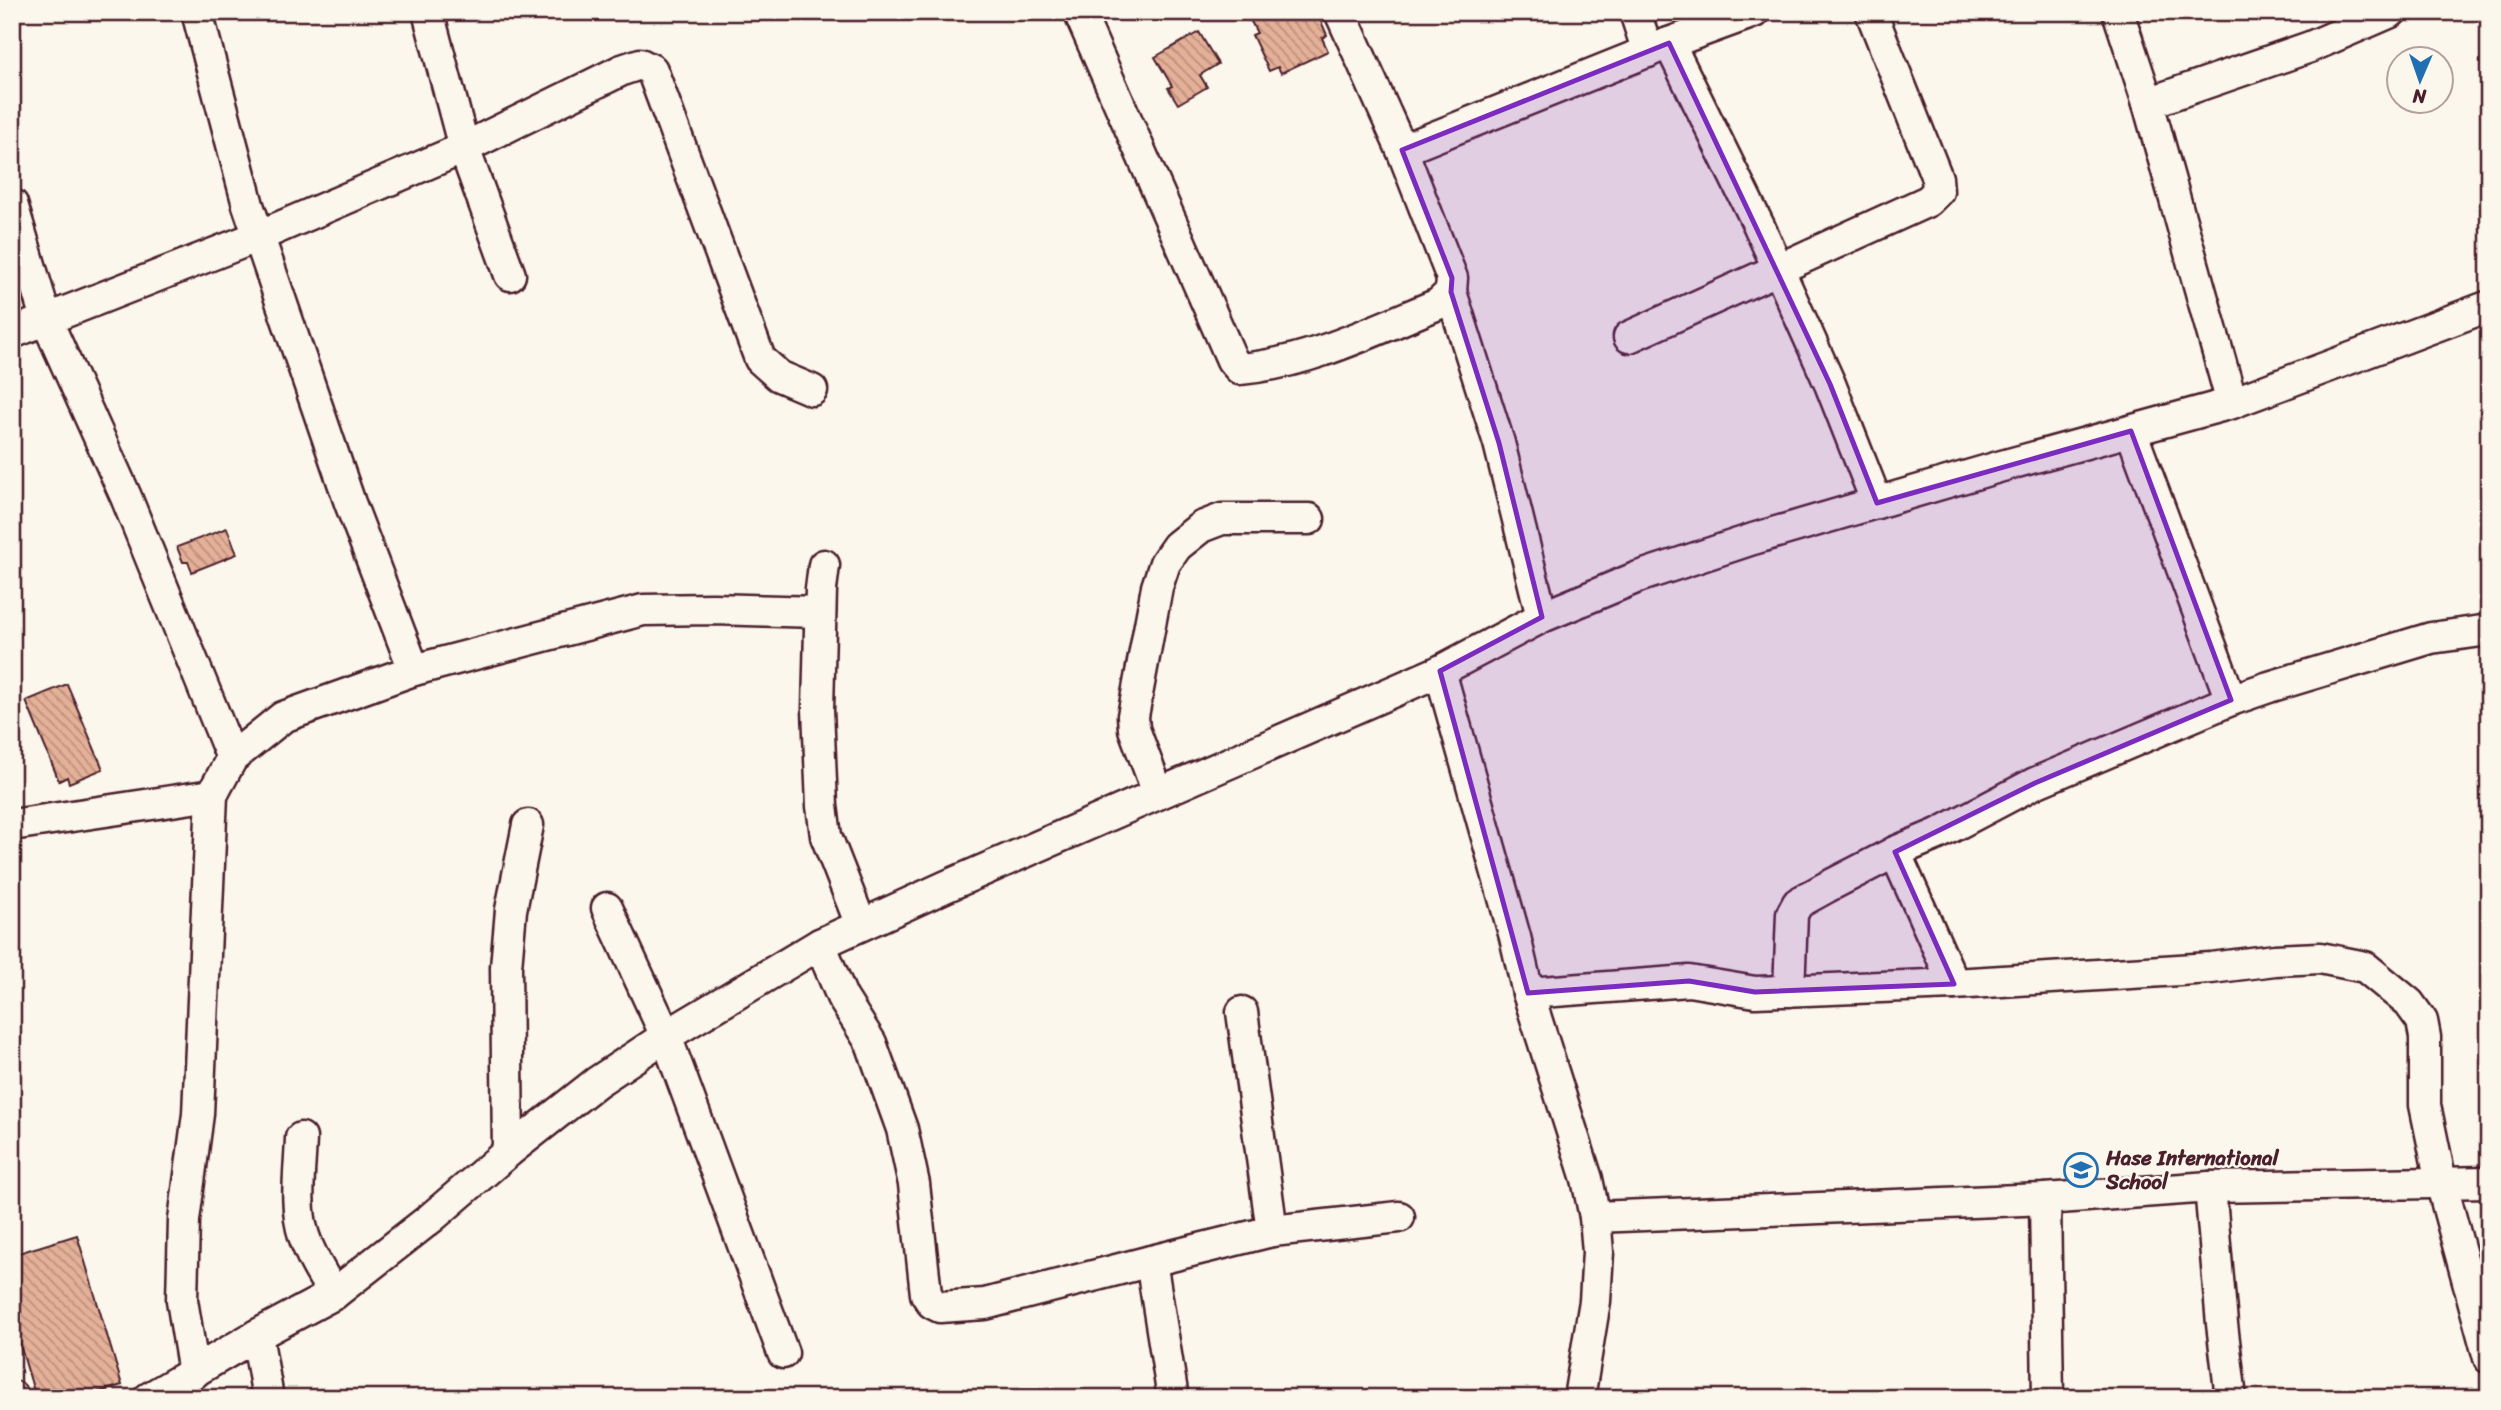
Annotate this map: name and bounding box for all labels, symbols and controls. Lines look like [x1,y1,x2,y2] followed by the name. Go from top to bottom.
[2386,46,2456,116] north arrow
[2411,80,2428,113] text: N
[2105,1139,2280,1201] place label: Hase International School
[2062,1151,2100,1189] school or university icon: Hase International School

